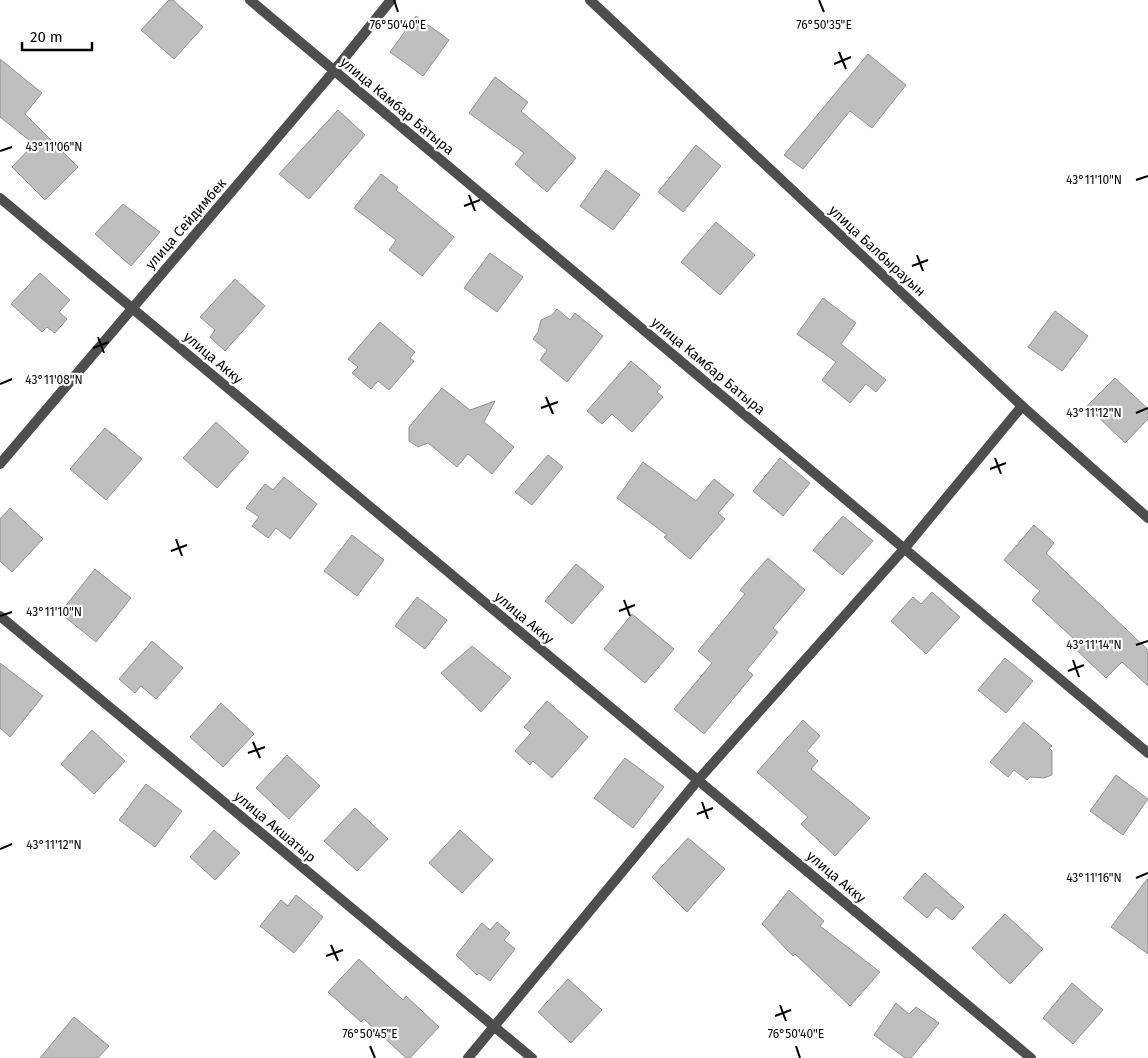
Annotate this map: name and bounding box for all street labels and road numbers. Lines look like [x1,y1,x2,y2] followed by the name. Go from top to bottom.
[337,53,457,159] street label: улица Камбар Батыра
[142,175,231,273] street label: улица Сейдимбек
[825,202,929,300] street label: улица Балбырауын
[648,313,768,419] street label: улица Камбар Батыра
[180,328,246,388] street label: улица Акку
[491,588,557,648] street label: улица Акку
[231,788,319,866] street label: улица Акшатыр
[803,847,869,907] street label: улица Акку

